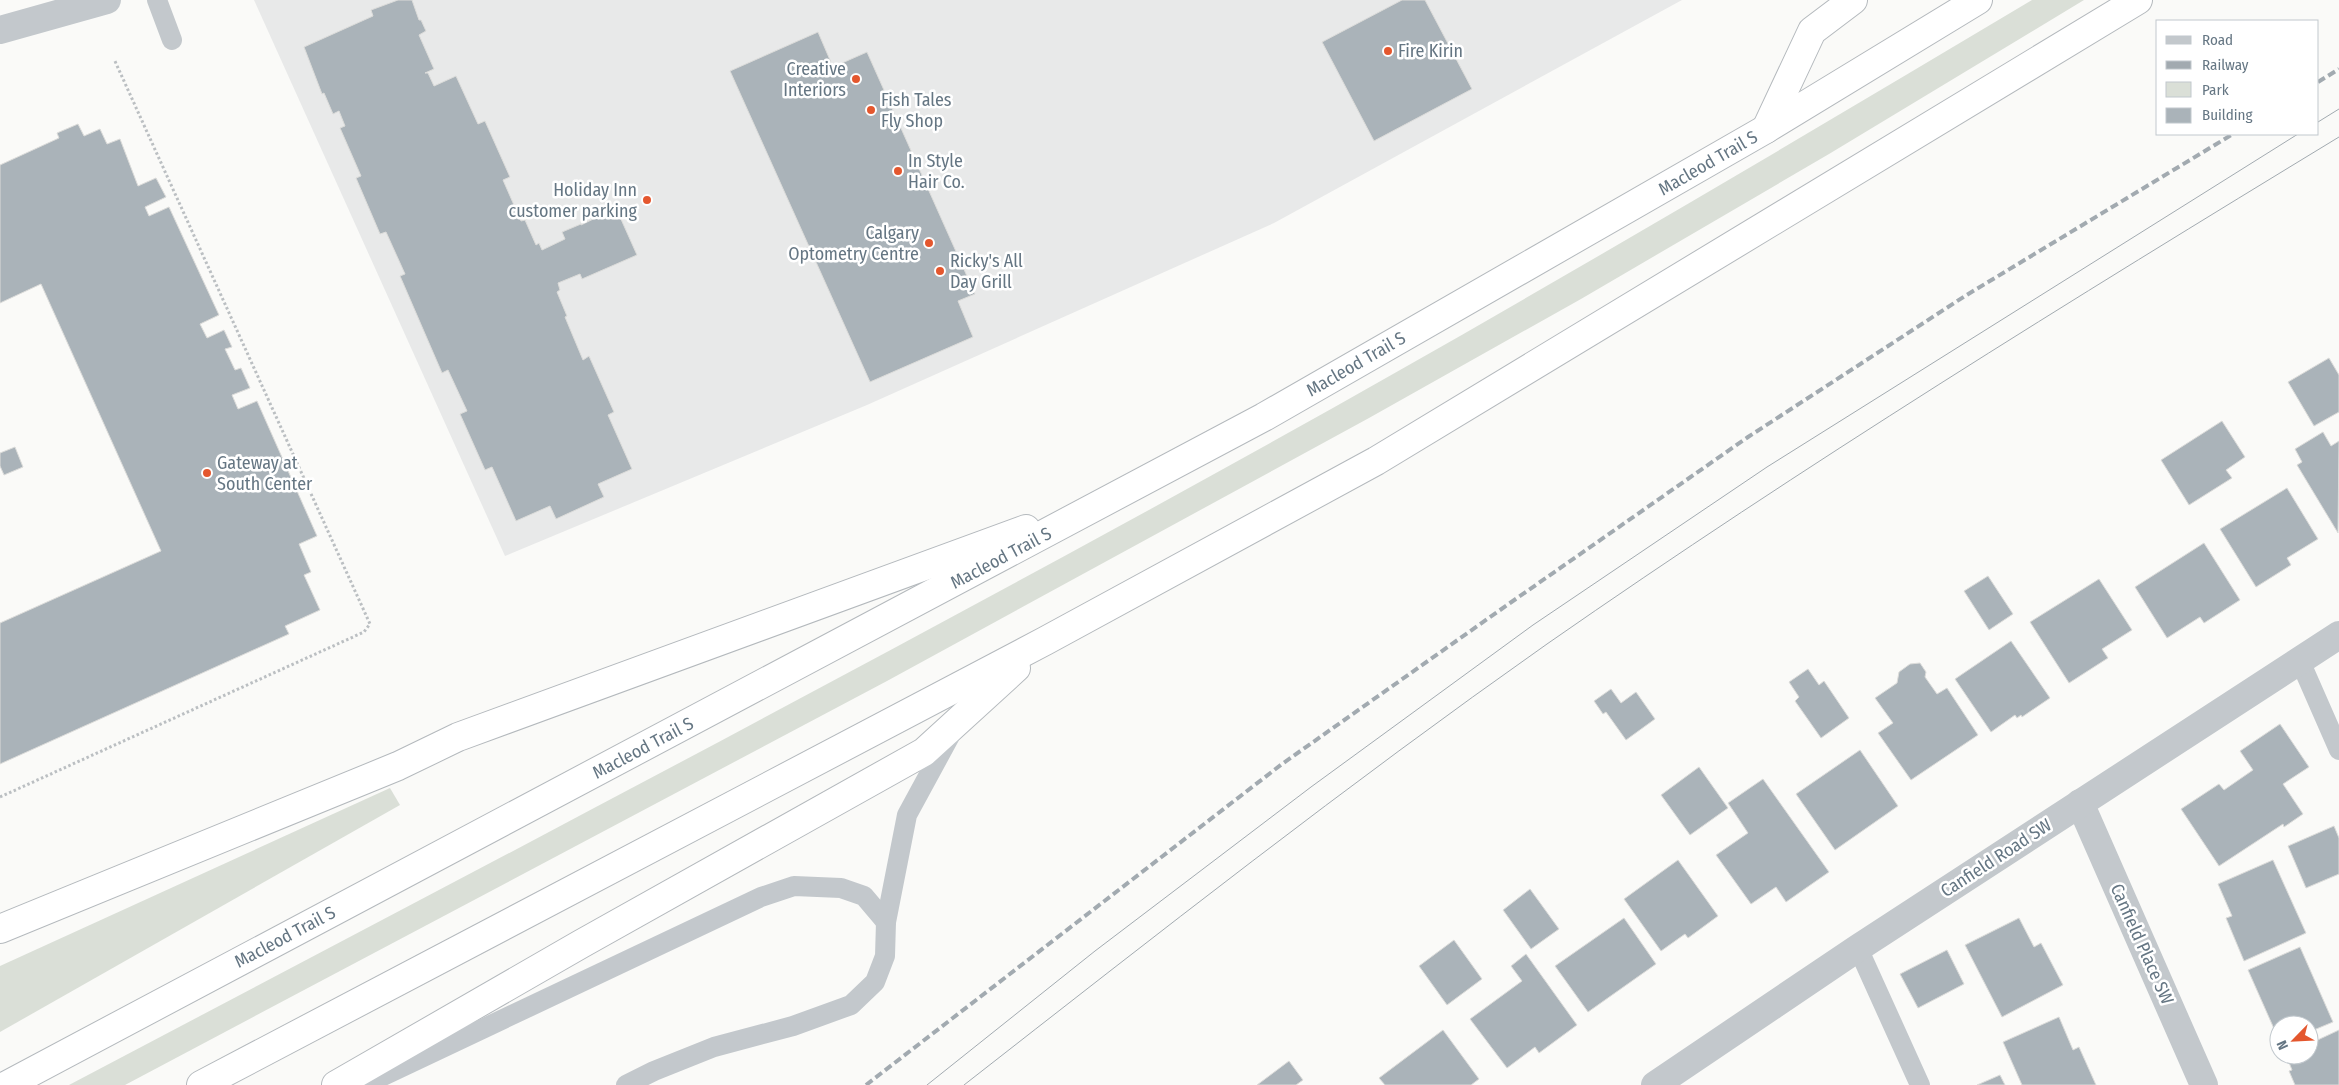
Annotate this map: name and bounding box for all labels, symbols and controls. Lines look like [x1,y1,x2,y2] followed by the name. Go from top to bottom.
[2156,20,2319,135] legend
[2202,31,2233,49] text: Road
[1398,40,1463,62] place label: Fire Kirin
[1382,45,1394,57] marker: Fire Kirin
[2202,56,2249,74] text: Railway
[783,58,846,101] place label: Creative Interiors
[850,73,862,85] marker: Creative Interiors
[2202,81,2229,99] text: Park
[881,89,952,132] place label: Fish Tales Fly Shop
[865,104,877,116] marker: Fish Tales Fly Shop
[2202,106,2253,124] text: Building
[1654,126,1762,200] street label: Macleod Trail S
[908,150,965,193] place label: In Style Hair Co.
[892,165,904,177] marker: In Style Hair Co.
[509,179,638,222] place label: Holiday Inn customer parking
[641,194,653,206] marker: Holiday Inn customer parking
[788,222,919,265] place label: Calgary Optometry Centre
[923,237,935,249] marker: Calgary Optometry Centre
[950,250,1023,293] place label: Ricky's All Day Grill
[934,265,946,277] marker: Ricky's All Day Grill
[1302,327,1410,401] street label: Macleod Trail S
[217,452,313,495] place label: Gateway at South Center
[201,467,213,479] marker: Gateway at South Center
[947,522,1055,594] street label: Macleod Trail S
[589,712,697,784] street label: Macleod Trail S
[1936,814,2056,902] street label: Canfield Road SW
[2106,880,2179,1008] street label: Canfield Place SW
[231,901,339,973] street label: Macleod Trail S
[2269,1015,2319,1065] north arrow
[2273,1038,2292,1052] text: N

